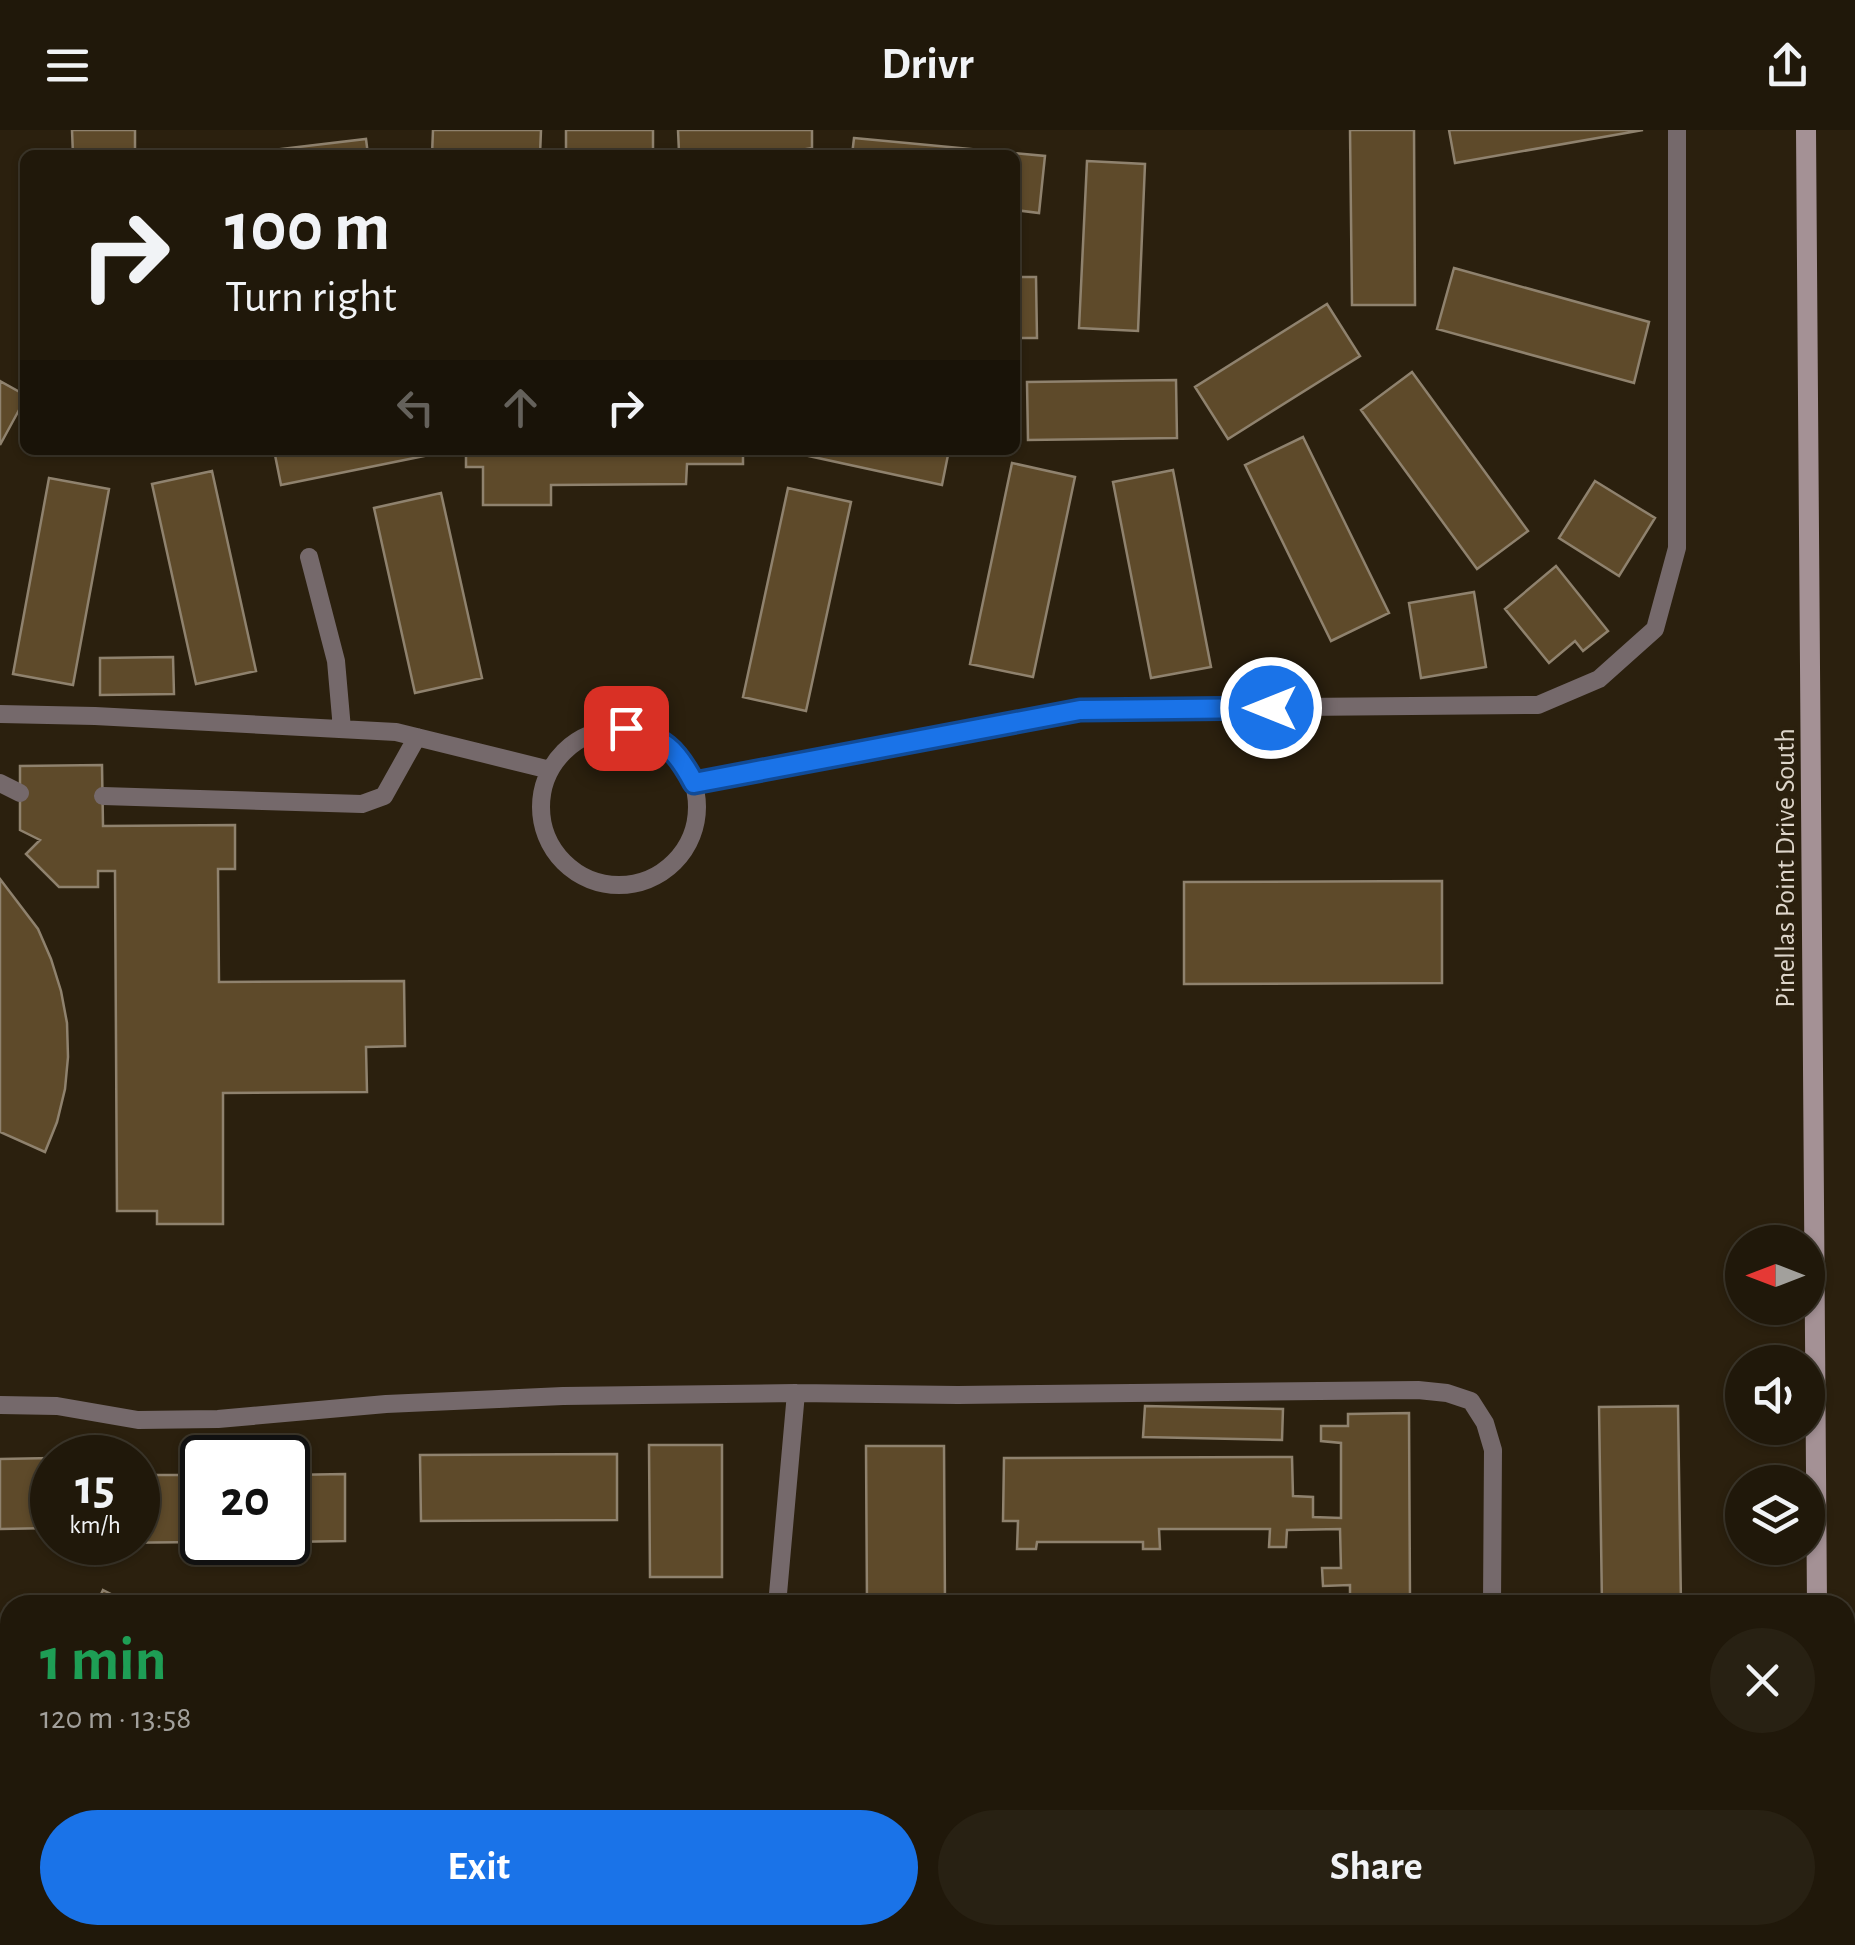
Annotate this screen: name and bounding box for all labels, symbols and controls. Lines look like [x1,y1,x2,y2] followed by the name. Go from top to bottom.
[40,38,95,93] icon: menu
[1760,38,1815,93] icon: share
[881,42,974,87] text: Drivr
[60,190,190,320] icon: right
[225,193,390,263] text: 100 m
[225,275,397,320] text: Turn right
[388,380,443,435] icon: left
[493,380,548,435] icon: ahead
[598,380,653,435] icon: right
[1219,656,1323,760] position arrow
[584,686,669,771] pin
[599,701,654,756] icon: arrive
[1772,728,1800,1008] street label: Pinellas Point Drive South
[1725,1225,1825,1325] north arrow
[1725,1225,1825,1565] map controls
[1725,1345,1825,1445] button: sound
[180,1435,310,1565] speed limit sign: 20
[75,1463,115,1513] text: 15
[1725,1465,1825,1565] button: layers
[69,1513,121,1538] text: km/h
[1710,1628,1815,1733] button: close
[40,1631,166,1691] text: 1 min
[40,1702,191,1734] text: 120 m · 13:58
[40,1810,918,1925] button: Exit
[938,1810,1815,1925] button: Share

